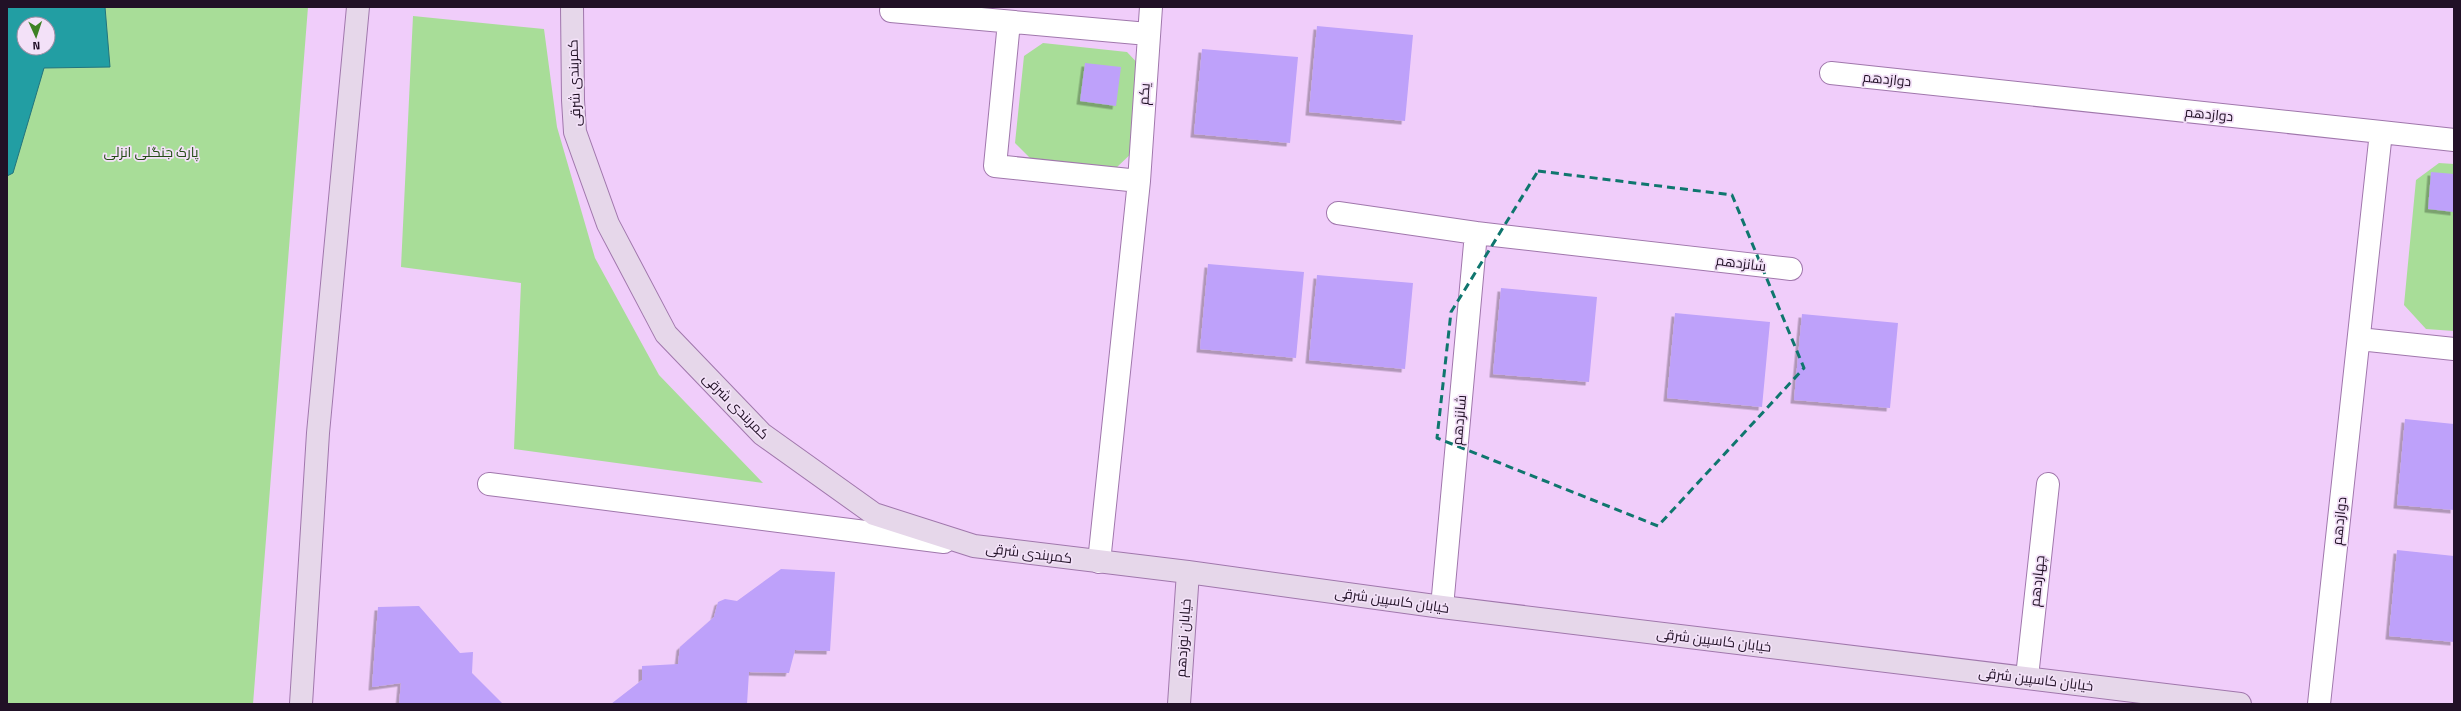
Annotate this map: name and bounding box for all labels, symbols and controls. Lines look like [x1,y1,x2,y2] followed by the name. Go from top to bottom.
[16,16,56,56] north arrow
[32,38,41,54] text: N
[561,39,586,127] street label: کمربندی شرقی
[1862,66,1913,92] street label: دوازدهم
[1132,82,1155,106] street label: یکم
[2184,101,2235,127] street label: دوازدهم
[103,141,199,162] park label: پارک جنگلی انزلی
[1715,249,1768,276] street label: شانزدهم
[698,367,775,444] street label: کمربندی شرقی
[1446,394,1471,446] street label: شانزدهم
[2326,495,2352,546] street label: دوازدهم
[985,537,1074,568] street label: کمربندی شرقی
[2023,554,2050,608] street label: چهاردهم
[1333,581,1451,618] street label: خیابان کاسپین شرقی
[1169,598,1196,678] street label: خیابان نوزدهم
[1655,622,1773,657] street label: خیابان کاسپین شرقی
[1977,661,2095,696] street label: خیابان کاسپین شرقی

